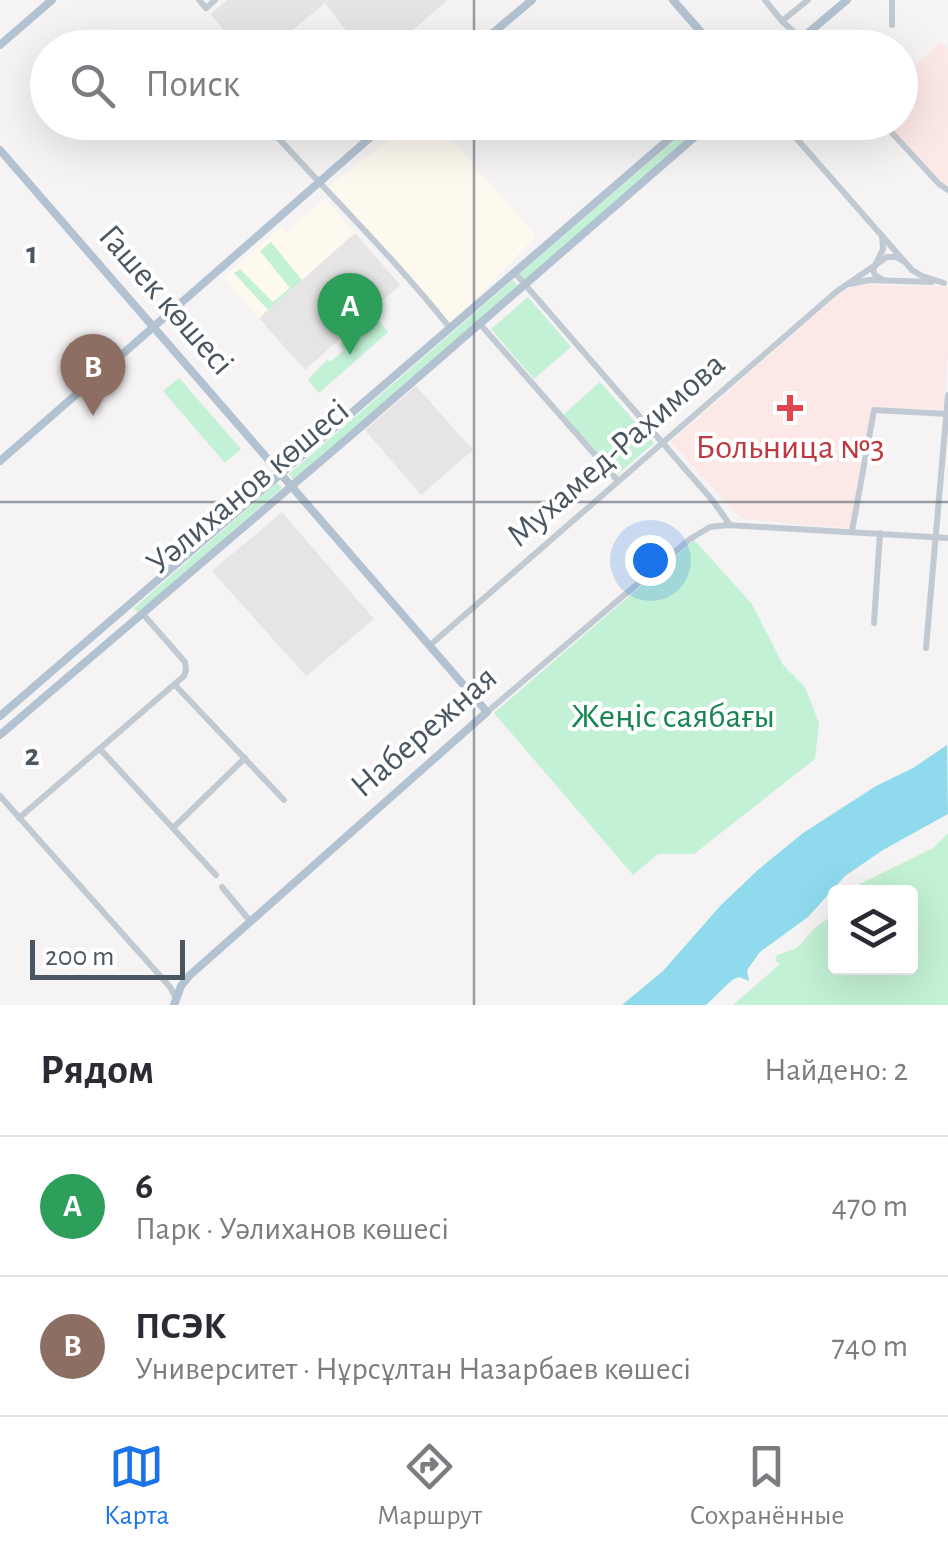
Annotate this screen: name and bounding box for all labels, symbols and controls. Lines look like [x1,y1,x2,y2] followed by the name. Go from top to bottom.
[30,30,918,140] search box
[65,58,120,113] icon: search
[145,66,240,104] text: Поиск
[92,218,240,382] street label: Гашек көшесі
[26,237,38,269] text: 1
[318,272,382,355] pin: A
[61,334,126,416] pin: B
[500,346,732,554] street label: Мухамед-Рахимова
[140,393,356,581] street label: Уәлиханов көшесі
[777,395,803,421] marker: Больница №3
[695,430,885,465] place label: Больница №3
[625,535,676,586] your location
[344,660,504,804] street label: Набережная
[571,699,775,734] park label: Жеңіс саябағы
[24,739,40,771] text: 2
[828,885,918,975] map controls
[828,885,918,975] button: layers
[30,935,185,980] scale bar
[45,943,114,971] text: 200 m
[40,1049,154,1091] text: Рядом
[764,1054,908,1086] text: Найдено: 2
[135,1168,153,1206] text: 6
[63,1190,82,1222] text: A
[831,1190,908,1222] text: 470 m
[135,1213,449,1245] text: Парк · Уәлиханов көшесі
[135,1308,226,1346] text: ПСЭК
[63,1330,82,1362] text: B
[831,1330,908,1362] text: 740 m
[135,1353,691,1385] text: Университет · Нұрсұлтан Назарбаев көшесі
[104,1439,169,1533] tab: Карта
[377,1439,482,1533] tab: Маршрут
[690,1439,844,1533] tab: Сохранённые

